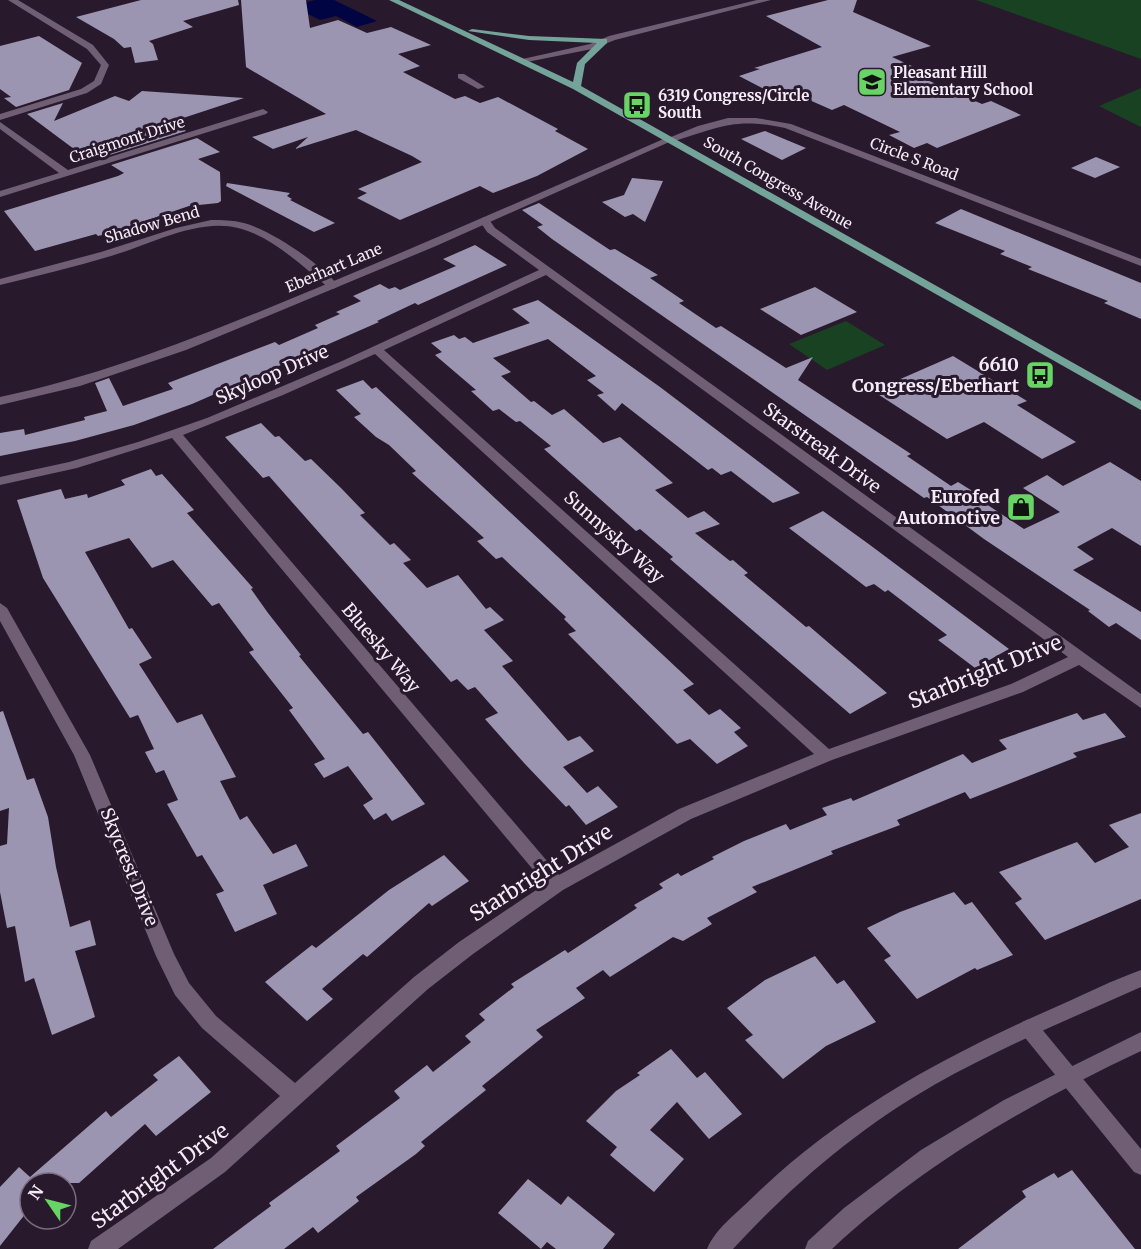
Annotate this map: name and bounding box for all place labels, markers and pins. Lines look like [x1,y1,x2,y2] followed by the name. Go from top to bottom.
[893,63,1033,99] place label: Pleasant Hill Elementary School
[856,66,888,98] school or university icon: Pleasant Hill Elementary School
[658,86,809,122] place label: 6319 Congress/Circle South
[621,89,653,121] bus stop icon: 6319 Congress/Circle South
[852,353,1020,397] place label: 6610 Congress/Eberhart
[1024,359,1056,391] bus stop icon: 6610 Congress/Eberhart
[895,485,1000,529] place label: Eurofed Automotive
[1005,491,1037,523] shop icon: Eurofed Automotive

